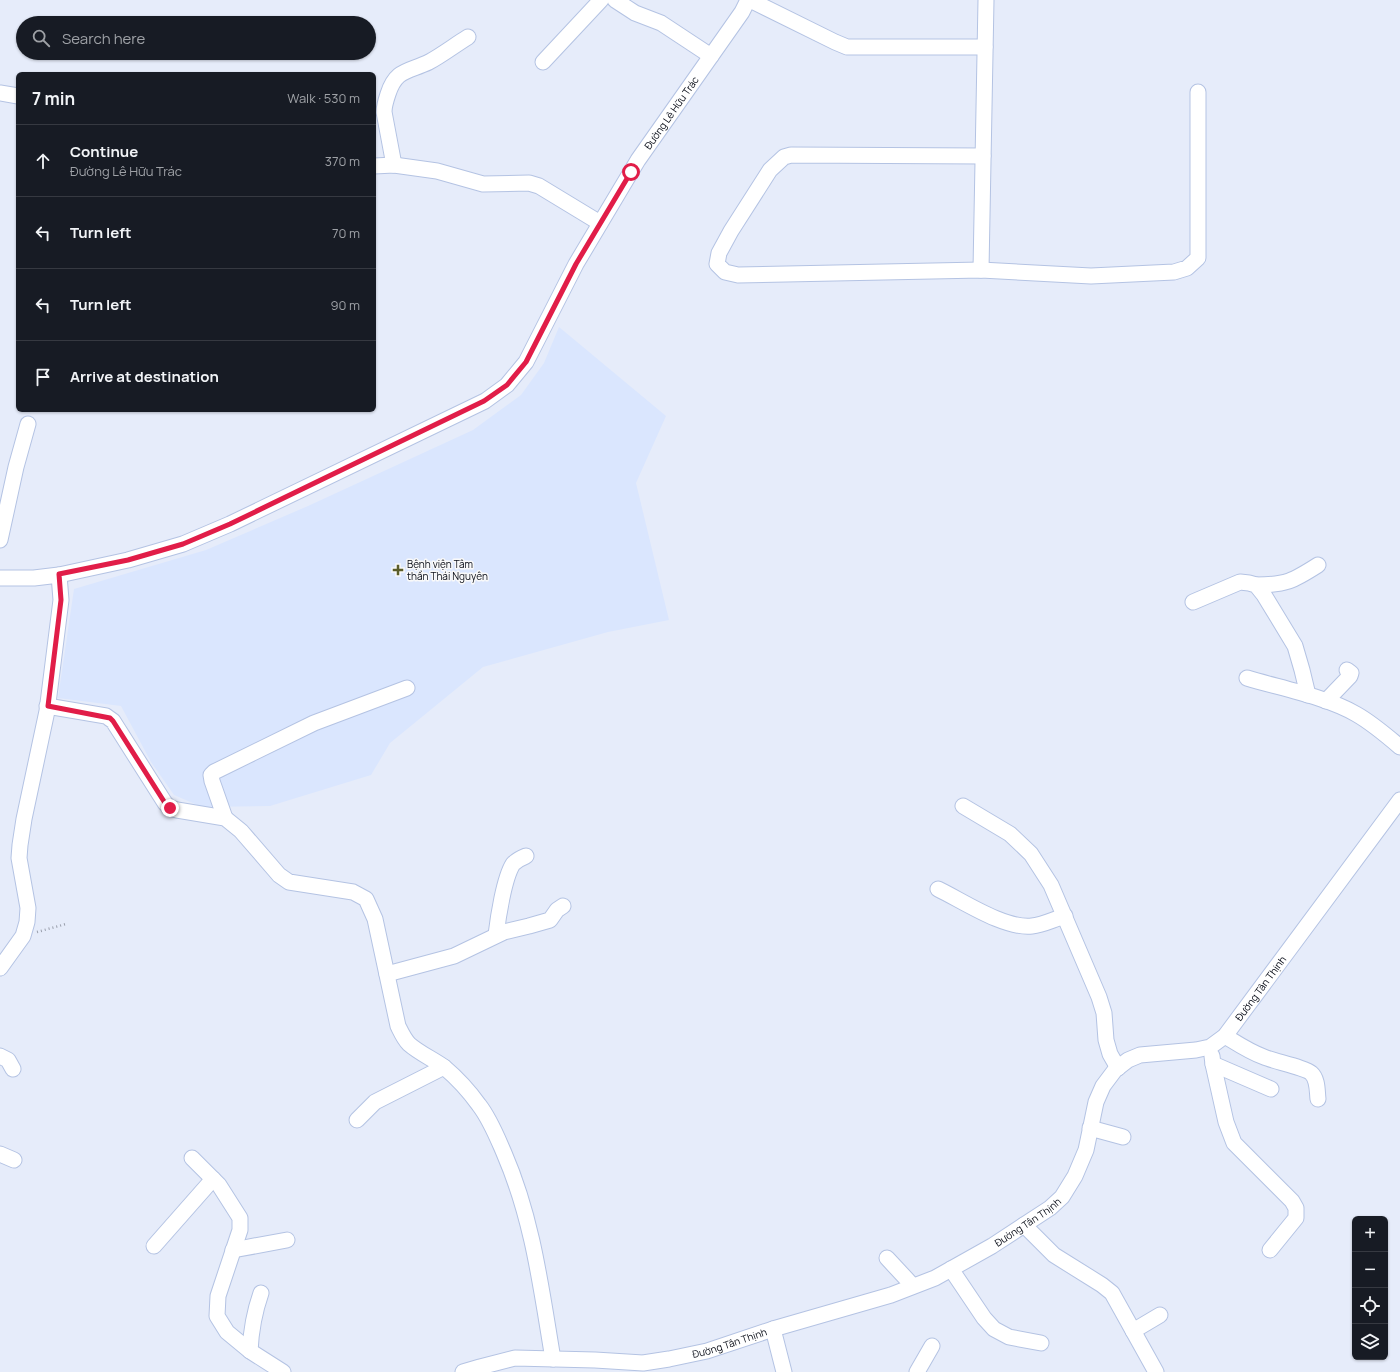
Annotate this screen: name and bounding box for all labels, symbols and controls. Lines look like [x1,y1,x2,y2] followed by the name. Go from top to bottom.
[16,16,376,60] search box
[30,27,52,49] icon: search
[62,28,145,49] text: Search here
[641,73,702,152] street label: Đường Lê Hữu Trác
[32,87,75,110] text: 7 min
[287,89,360,107] text: Walk · 530 m
[70,141,138,162] text: Continue
[32,150,54,172] icon: ahead
[325,152,360,170] text: 370 m
[70,162,182,180] text: Đường Lê Hữu Trác
[622,163,640,181] route start
[32,222,54,244] icon: left
[70,222,132,243] text: Turn left
[332,224,360,242] text: 70 m
[32,294,54,316] icon: left
[70,294,132,315] text: Turn left
[330,296,360,314] text: 90 m
[32,366,54,388] icon: arrive
[70,366,219,387] text: Arrive at destination
[407,557,488,583] place label: Bệnh viện Tâm thần Thái Nguyên
[392,564,404,576] marker: Bệnh viện Tâm thần Thái Nguyên
[161,799,179,817] route end
[1232,953,1289,1024] street label: Đường Tân Thịnh
[992,1194,1064,1250] street label: Đường Tân Thịnh
[1352,1216,1388,1360] map controls
[1352,1216,1388,1252] button: +
[1352,1252,1388,1288] button: −
[1352,1288,1388,1324] button: locate
[1352,1324,1388,1360] button: layers
[691,1325,769,1361] street label: Đường Tân Thịnh

